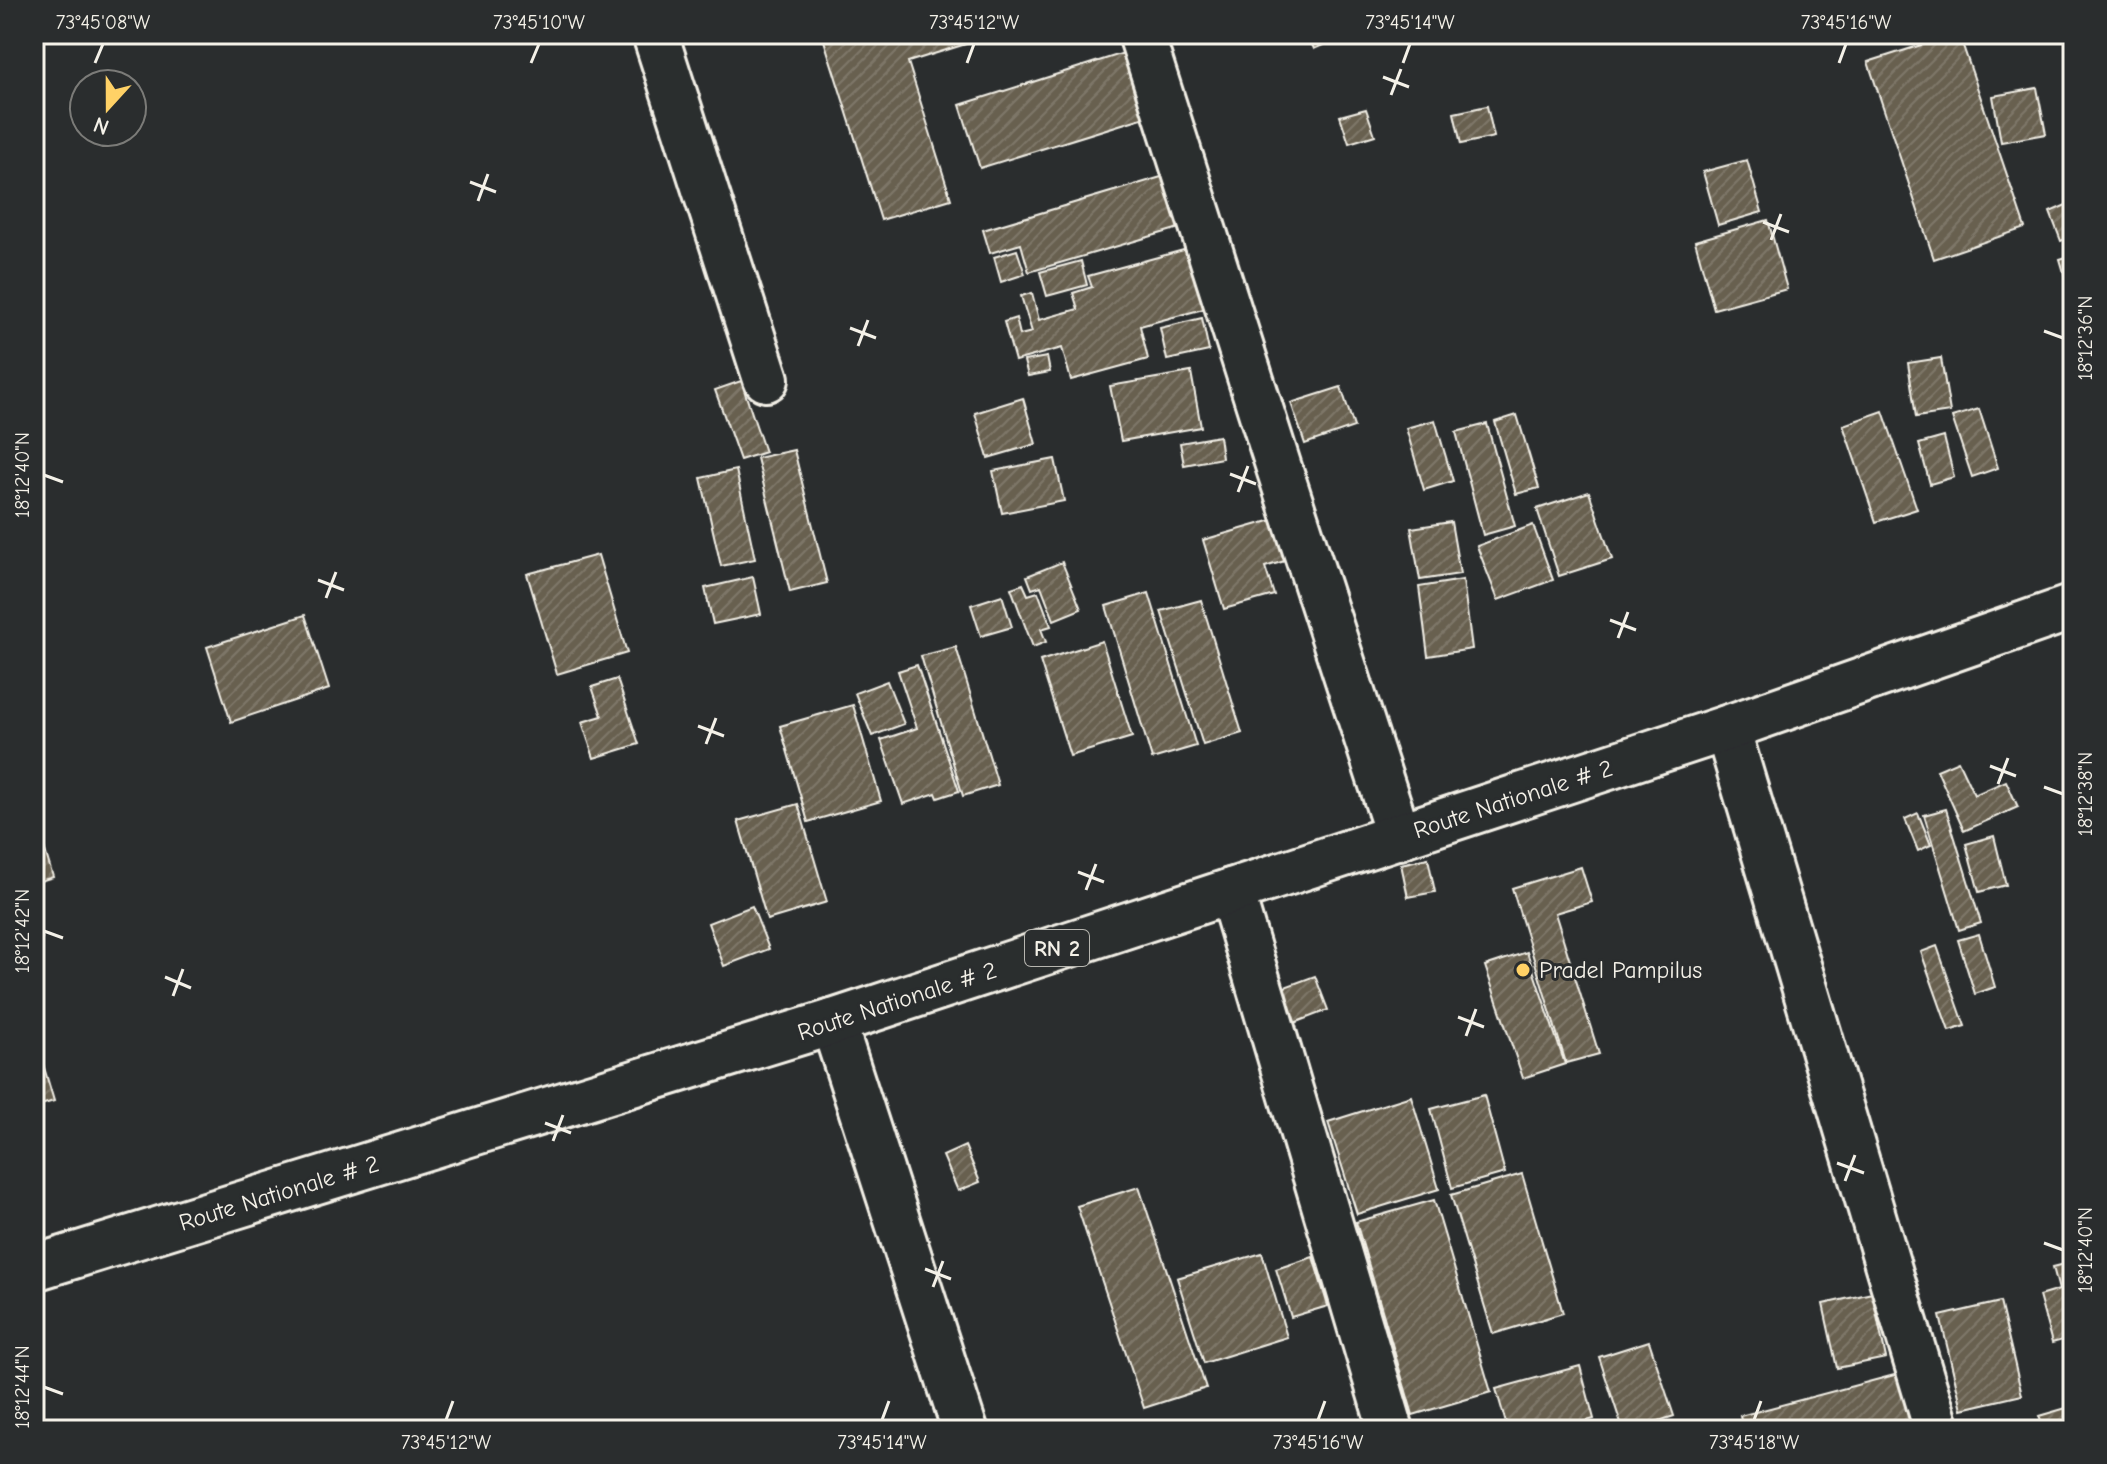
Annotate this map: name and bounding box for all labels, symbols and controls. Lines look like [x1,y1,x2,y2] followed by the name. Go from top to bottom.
[56,11,151,34] text: 73°45'08"W
[493,11,586,34] text: 73°45'10"W
[929,11,1020,34] text: 73°45'12"W
[1365,11,1455,34] text: 73°45'14"W
[1801,11,1892,34] text: 73°45'16"W
[68,68,148,148] north arrow
[90,111,113,140] text: N
[2074,295,2097,381] text: 18°12'36"N
[11,432,34,518] text: 18°12'40"N
[2074,752,2097,836] text: 18°12'38"N
[1410,754,1616,844] street label: Route Nationale # 2
[11,889,34,973] text: 18°12'42"N
[1025,930,1089,966] road number: RN 2
[794,956,1000,1046] street label: Route Nationale # 2
[1539,956,1702,984] place label: Pradel Pampilus
[1514,961,1532,979] marker: Pradel Pampilus
[176,1149,382,1237] street label: Route Nationale # 2
[2074,1207,2097,1293] text: 18°12'40"N
[11,1345,34,1429] text: 18°12'44"N
[401,1431,492,1454] text: 73°45'12"W
[837,1431,927,1454] text: 73°45'14"W
[1273,1431,1364,1454] text: 73°45'16"W
[1709,1431,1800,1454] text: 73°45'18"W

